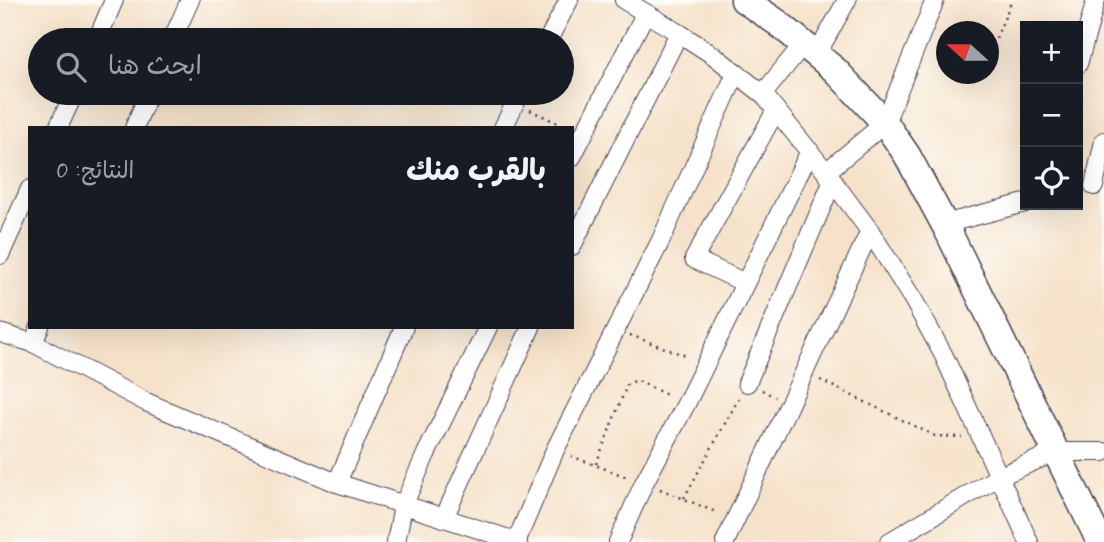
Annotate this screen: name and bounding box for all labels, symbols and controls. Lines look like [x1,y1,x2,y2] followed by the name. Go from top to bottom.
[936,21,999,84] north arrow
[1020,21,1083,210] map controls
[1020,21,1083,84] button: +
[28,28,574,105] search box
[52,48,90,86] icon: search
[108,50,202,84] text: ابحث هنا
[1020,84,1083,147] button: −
[1020,147,1083,210] button: locate
[406,152,546,191] text: بالقرب منك
[56,157,134,187] text: النتائج: 0

